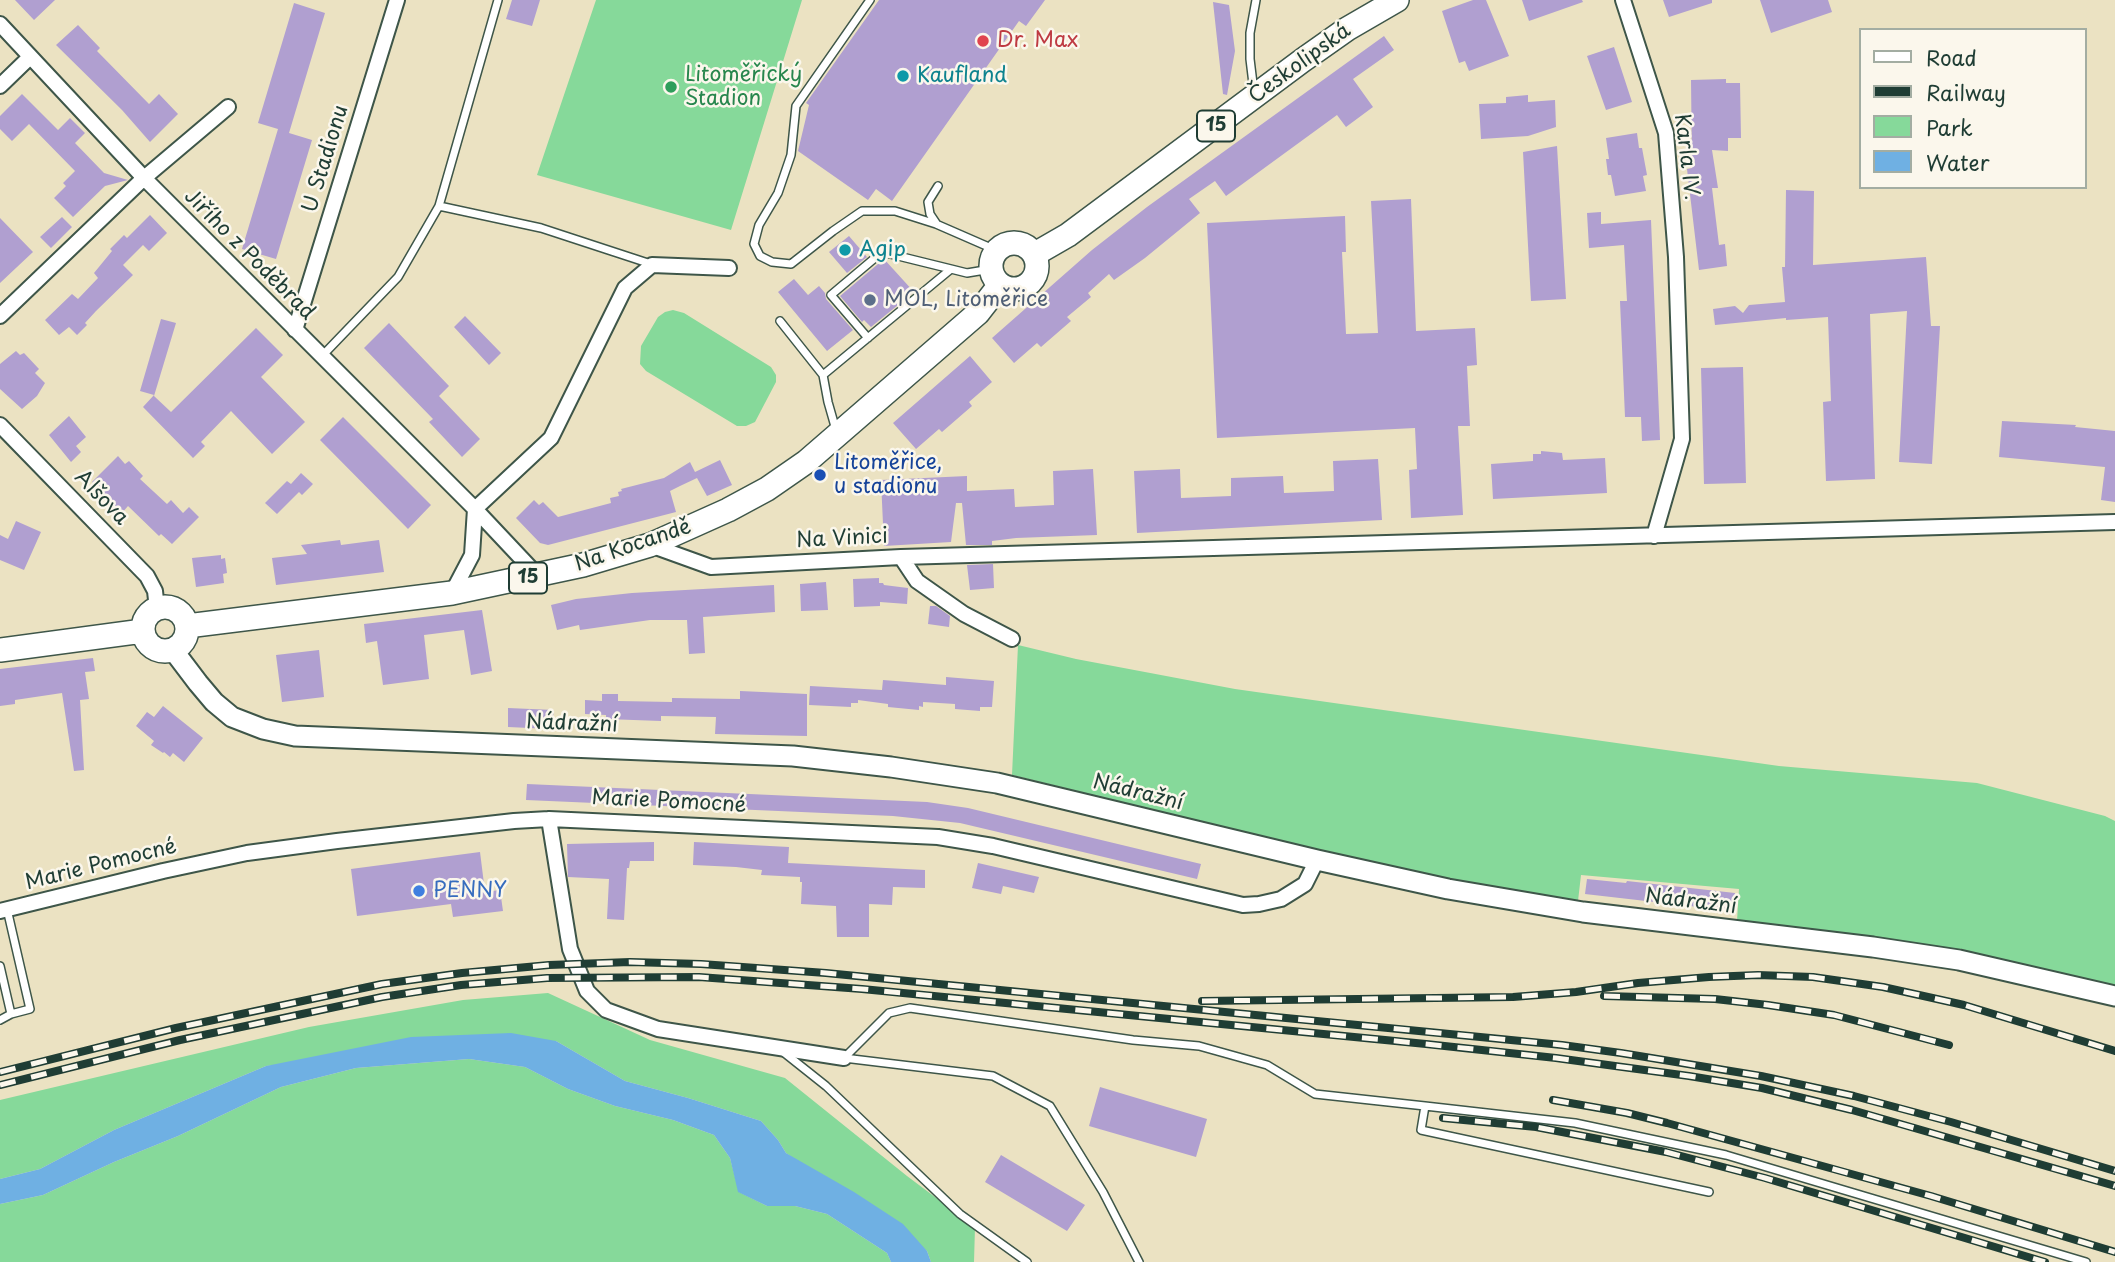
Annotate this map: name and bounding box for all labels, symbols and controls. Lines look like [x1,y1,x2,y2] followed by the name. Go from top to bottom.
[1244,19,1356,109] street label: Českolipská
[997,28,1078,54] place label: Dr. Max
[1860,28,2087,189] legend
[975,33,991,49] marker: Dr. Max
[1926,41,1977,73] text: Road
[685,62,802,112] place label: Litoměřický Stadion
[917,63,1007,89] place label: Kaufland
[895,68,911,84] marker: Kaufland
[1926,76,2006,108] text: Railway
[663,79,679,95] marker: Litoměřický Stadion
[298,102,354,216] street label: U Stadionu
[1197,110,1235,142] road number: 15
[1926,111,1973,143] text: Park
[1668,112,1704,202] street label: Karla IV.
[1926,146,1989,178] text: Water
[178,184,320,326] street label: Jiřího z Poděbrad
[859,237,906,263] place label: Agip
[837,242,853,258] marker: Agip
[884,287,1048,313] place label: MOL, Litoměřice
[862,292,878,308] marker: MOL, Litoměřice
[834,450,942,500] place label: Litoměřice, u stadionu
[69,465,133,531] street label: Alšova
[812,467,828,483] marker: Litoměřice, u stadionu
[571,514,695,578] street label: Na Kocandě
[795,524,889,554] street label: Na Vinici
[509,562,547,594] road number: 15
[525,710,619,738] street label: Nádražní
[1090,770,1186,816] street label: Nádražní
[591,785,747,819] street label: Marie Pomocné
[23,834,179,896] street label: Marie Pomocné
[433,878,507,904] place label: PENNY
[411,883,427,899] marker: PENNY
[1644,884,1738,920] street label: Nádražní

